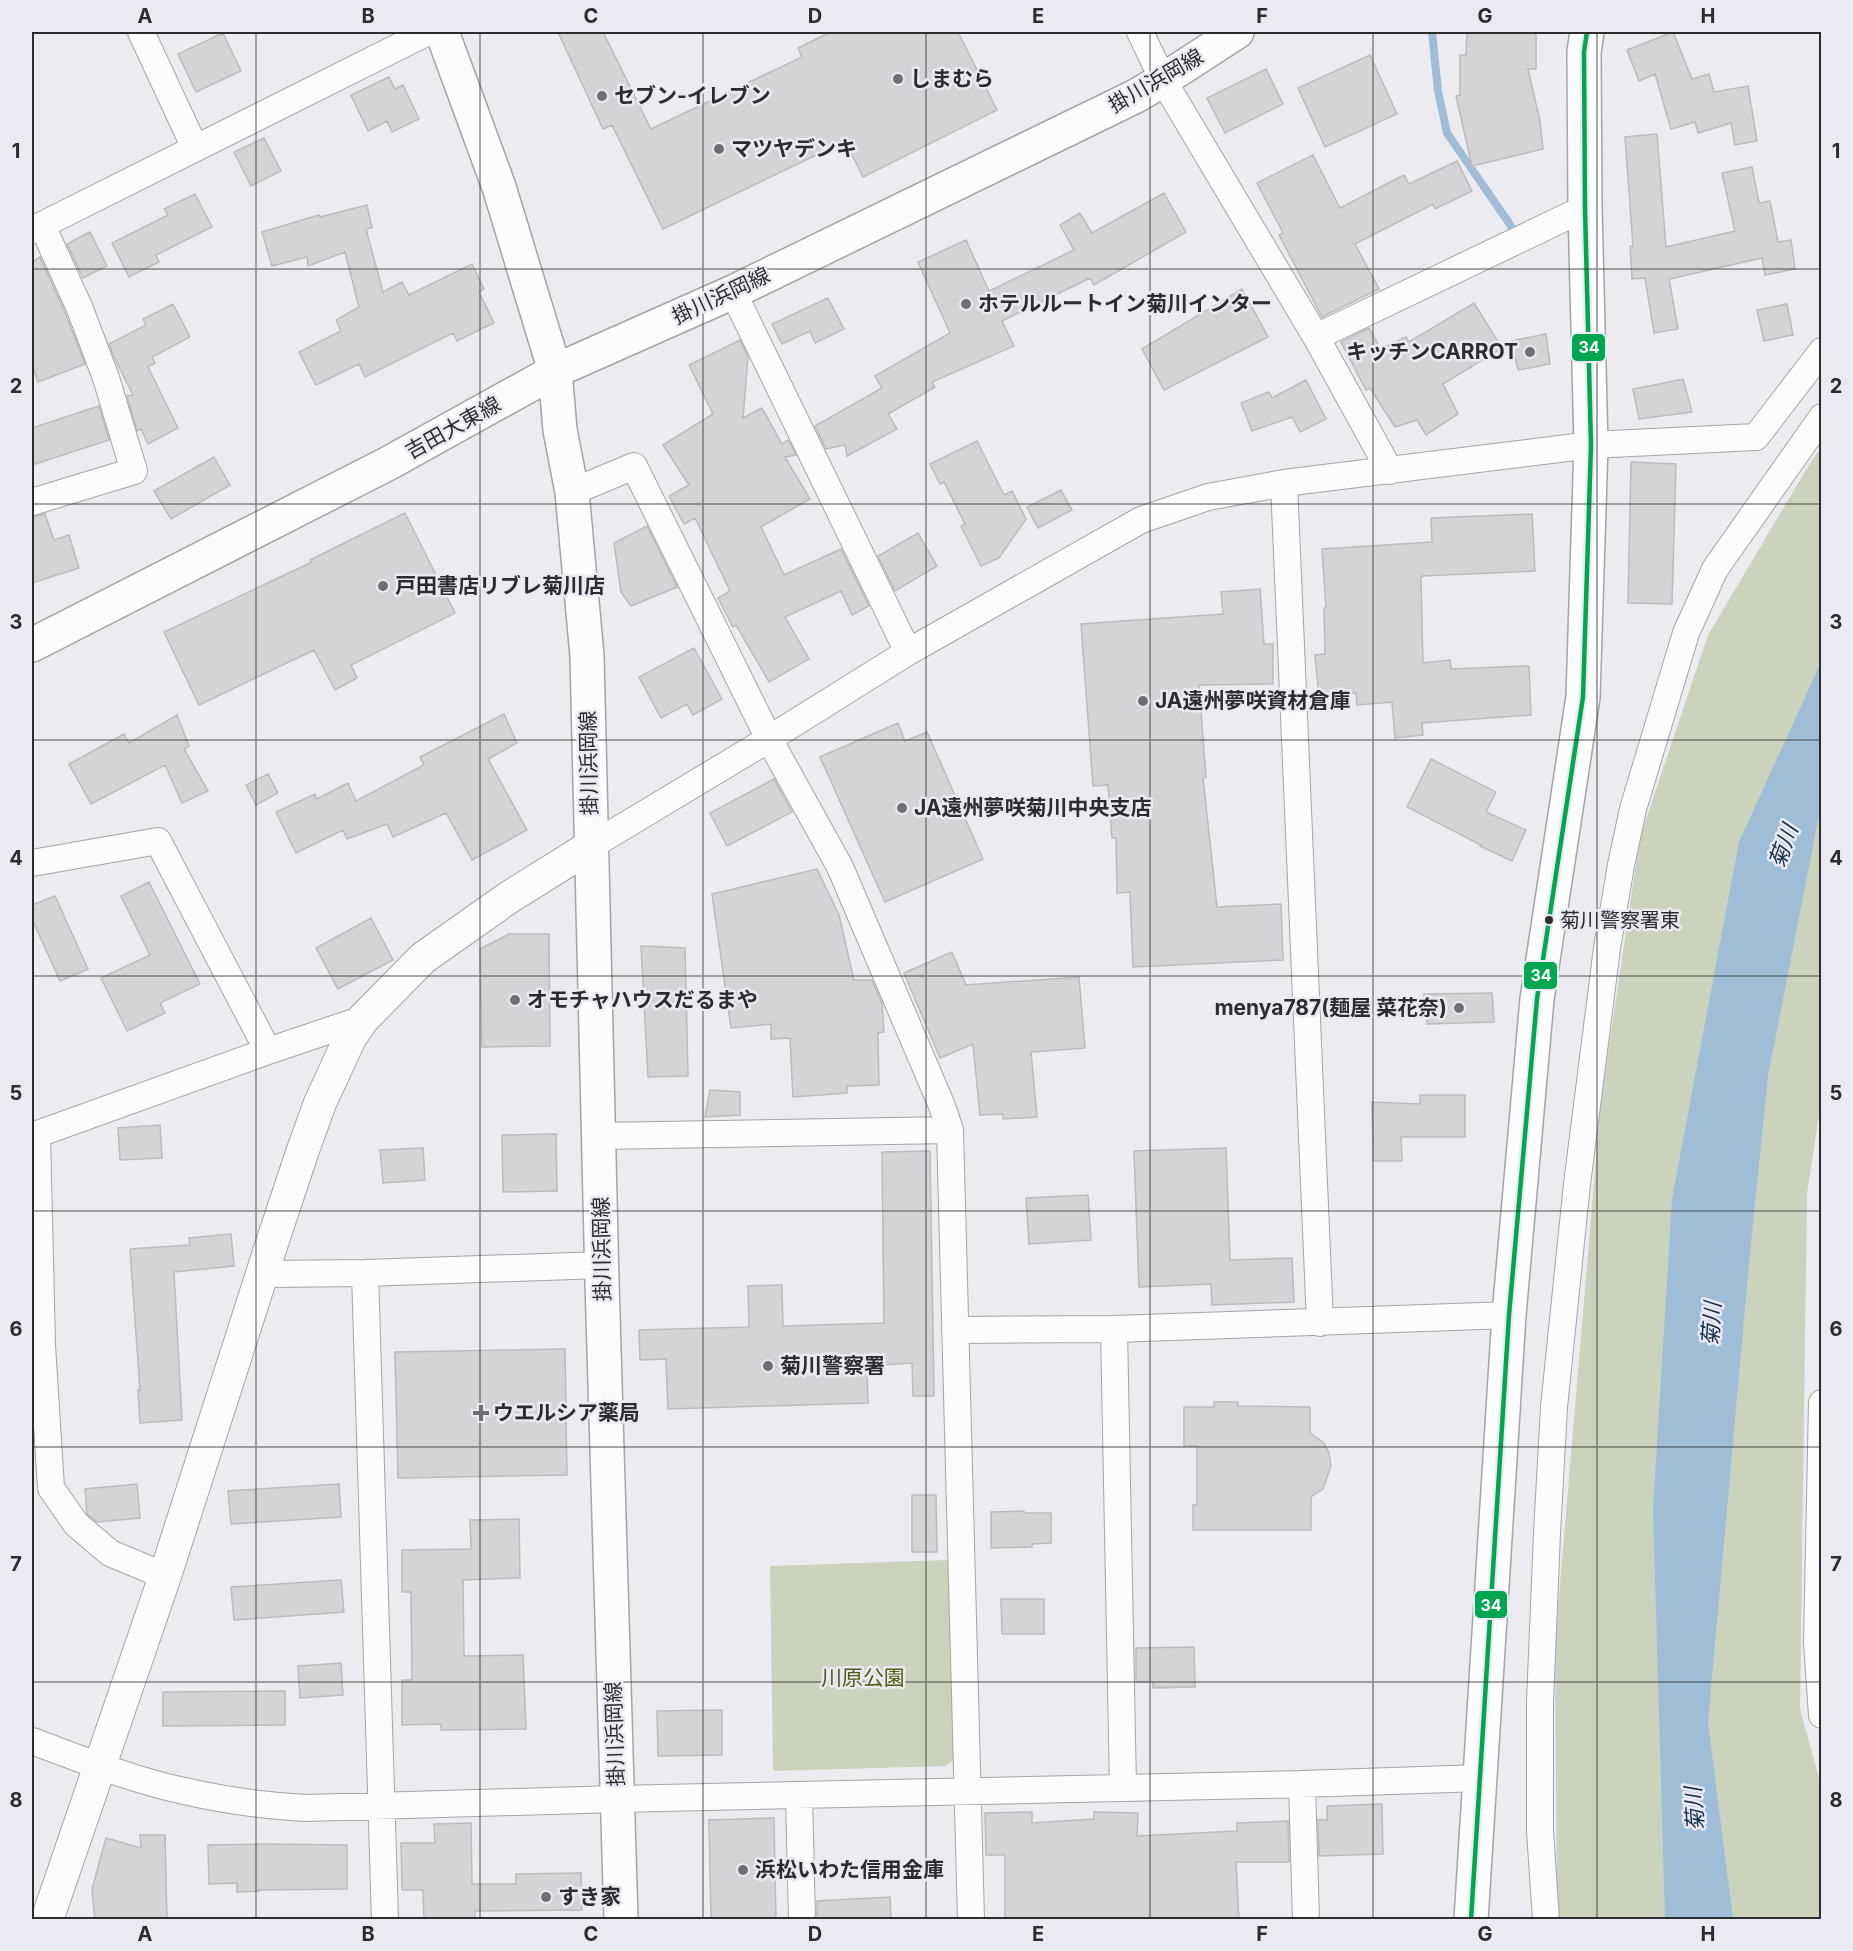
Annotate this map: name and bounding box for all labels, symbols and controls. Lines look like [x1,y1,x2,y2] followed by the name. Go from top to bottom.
[138,4,153,28] text: A
[361,4,375,28] text: B
[584,4,598,28] text: C
[808,4,822,28] text: D
[1032,4,1044,28] text: E
[1256,4,1268,28] text: F
[1477,4,1493,28] text: G
[1701,4,1715,28] text: H
[1104,43,1207,118] street label: 掛川浜岡線
[910,66,994,91] place label: しまむら
[891,72,905,86] marker: しまむら
[614,83,771,108] place label: セブン-イレブン
[595,89,609,103] marker: セブン-イレブン
[731,136,857,161] place label: マツヤデンキ
[12,139,20,163] text: 1
[1832,139,1840,163] text: 1
[712,142,726,156] marker: マツヤデンキ
[668,262,774,329] street label: 掛川浜岡線
[978,291,1272,316] place label: ホテルルートイン菊川インター
[959,297,973,311] marker: ホテルルートイン菊川インター
[1571,333,1606,362] line badge: 34
[1578,337,1600,357] text: 34
[1346,339,1518,364] place label: キッチンCARROT
[1523,345,1537,359] marker: キッチンCARROT
[10,374,22,398] text: 2
[1830,374,1842,398] text: 2
[401,391,505,464] street label: 吉田大東線
[395,573,605,598] place label: 戸田書店リブレ菊川店
[376,579,390,593] marker: 戸田書店リブレ菊川店
[10,610,22,634] text: 3
[1830,610,1842,634] text: 3
[1155,688,1351,713] place label: JA遠州夢咲資材倉庫
[1136,694,1150,708] marker: JA遠州夢咲資材倉庫
[575,710,602,816] street label: 掛川浜岡線
[914,795,1152,820] place label: JA遠州夢咲菊川中央支店
[895,801,909,815] marker: JA遠州夢咲菊川中央支店
[1763,819,1803,871] water label: 菊川
[9,846,23,870] text: 4
[1829,846,1843,870] text: 4
[1560,908,1680,932] place label: 菊川警察署東
[1543,914,1555,926] marker: 菊川警察署東
[1523,961,1558,990] line badge: 34
[1530,965,1552,985] text: 34
[527,987,758,1012] place label: オモチャハウスだるまや
[508,993,522,1007] marker: オモチャハウスだるまや
[1214,995,1447,1020] place label: menya787(麺屋 菜花奈)
[1452,1001,1466,1015] marker: menya787(麺屋 菜花奈)
[10,1081,22,1105] text: 5
[1830,1081,1842,1105] text: 5
[588,1196,615,1302] street label: 掛川浜岡線
[1696,1299,1726,1347] water label: 菊川
[10,1317,23,1341] text: 6
[1830,1317,1843,1341] text: 6
[780,1353,885,1378] place label: 菊川警察署
[761,1359,775,1373] marker: 菊川警察署
[493,1400,640,1425] place label: ウエルシア薬局
[474,1406,488,1420] marker: ウエルシア薬局
[10,1552,22,1576] text: 7
[1830,1552,1842,1576] text: 7
[1474,1590,1508,1619] line badge: 34
[1480,1595,1502,1615] text: 34
[821,1665,905,1690] park label: 川原公園
[600,1681,629,1787] street label: 掛川浜岡線
[1679,1784,1709,1832] water label: 菊川
[9,1788,23,1812] text: 8
[1829,1788,1843,1812] text: 8
[755,1857,944,1882] place label: 浜松いわた信用金庫
[736,1863,750,1877] marker: 浜松いわた信用金庫
[558,1884,621,1909] place label: すき家
[539,1890,553,1904] marker: すき家
[138,1922,153,1946] text: A
[361,1922,375,1946] text: B
[584,1922,598,1946] text: C
[808,1922,822,1946] text: D
[1032,1922,1044,1946] text: E
[1256,1922,1268,1946] text: F
[1477,1922,1493,1946] text: G
[1701,1922,1715,1946] text: H

